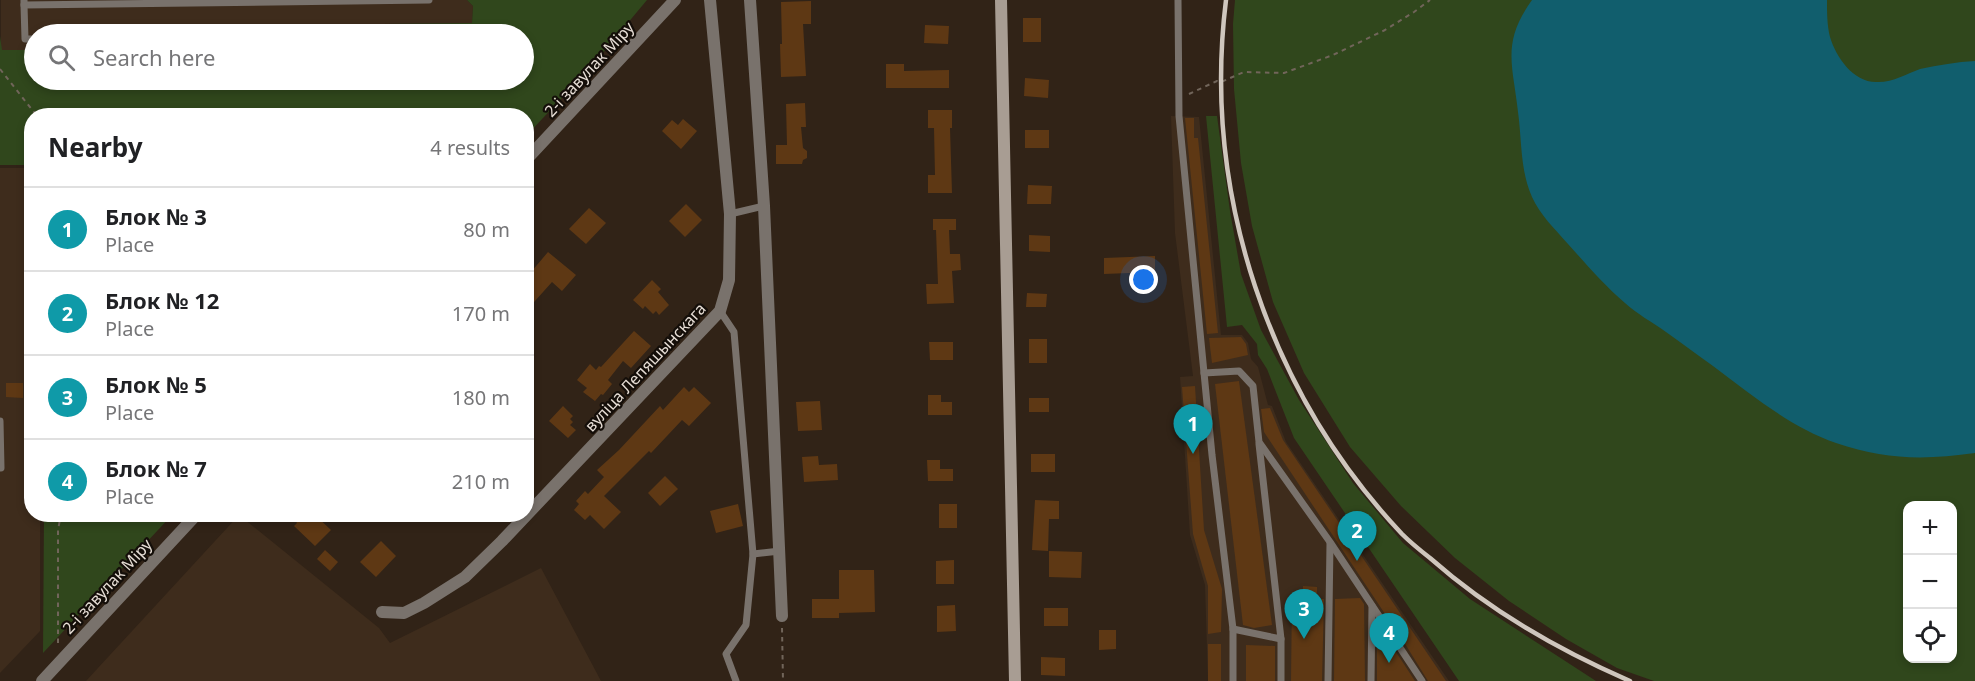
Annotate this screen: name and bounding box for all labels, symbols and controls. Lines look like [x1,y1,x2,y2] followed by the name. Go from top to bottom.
[539,16,639,121] street label: 2-і завулак Міру
[24,24,534,90] search box
[45,41,78,74] icon: search
[93,42,215,72] text: Search here
[48,129,143,165] text: Nearby
[430,134,510,161] text: 4 results
[105,201,207,231] text: Блок № 3
[62,216,73,243] text: 1
[463,216,510,243] text: 80 m
[105,231,154,258] text: Place
[1129,265,1158,294] your location
[105,285,219,315] text: Блок № 12
[579,298,711,436] street label: вуліца Лепяшынскага
[62,300,73,327] text: 2
[452,300,510,327] text: 170 m
[105,315,154,342] text: Place
[105,369,207,399] text: Блок № 5
[62,384,73,411] text: 3
[452,384,510,411] text: 180 m
[105,399,154,426] text: Place
[1174,404,1212,454] pin: 1
[105,453,207,483] text: Блок № 7
[62,468,73,495] text: 4
[452,468,510,495] text: 210 m
[105,483,154,510] text: Place
[1903,501,1957,663] map controls
[1903,501,1957,555] button: +
[1338,512,1376,561] pin: 2
[57,533,157,638] street label: 2-і завулак Міру
[1903,555,1957,609] button: −
[1284,590,1324,639] pin: 3
[1903,609,1957,663] button: locate
[1370,614,1408,663] pin: 4

